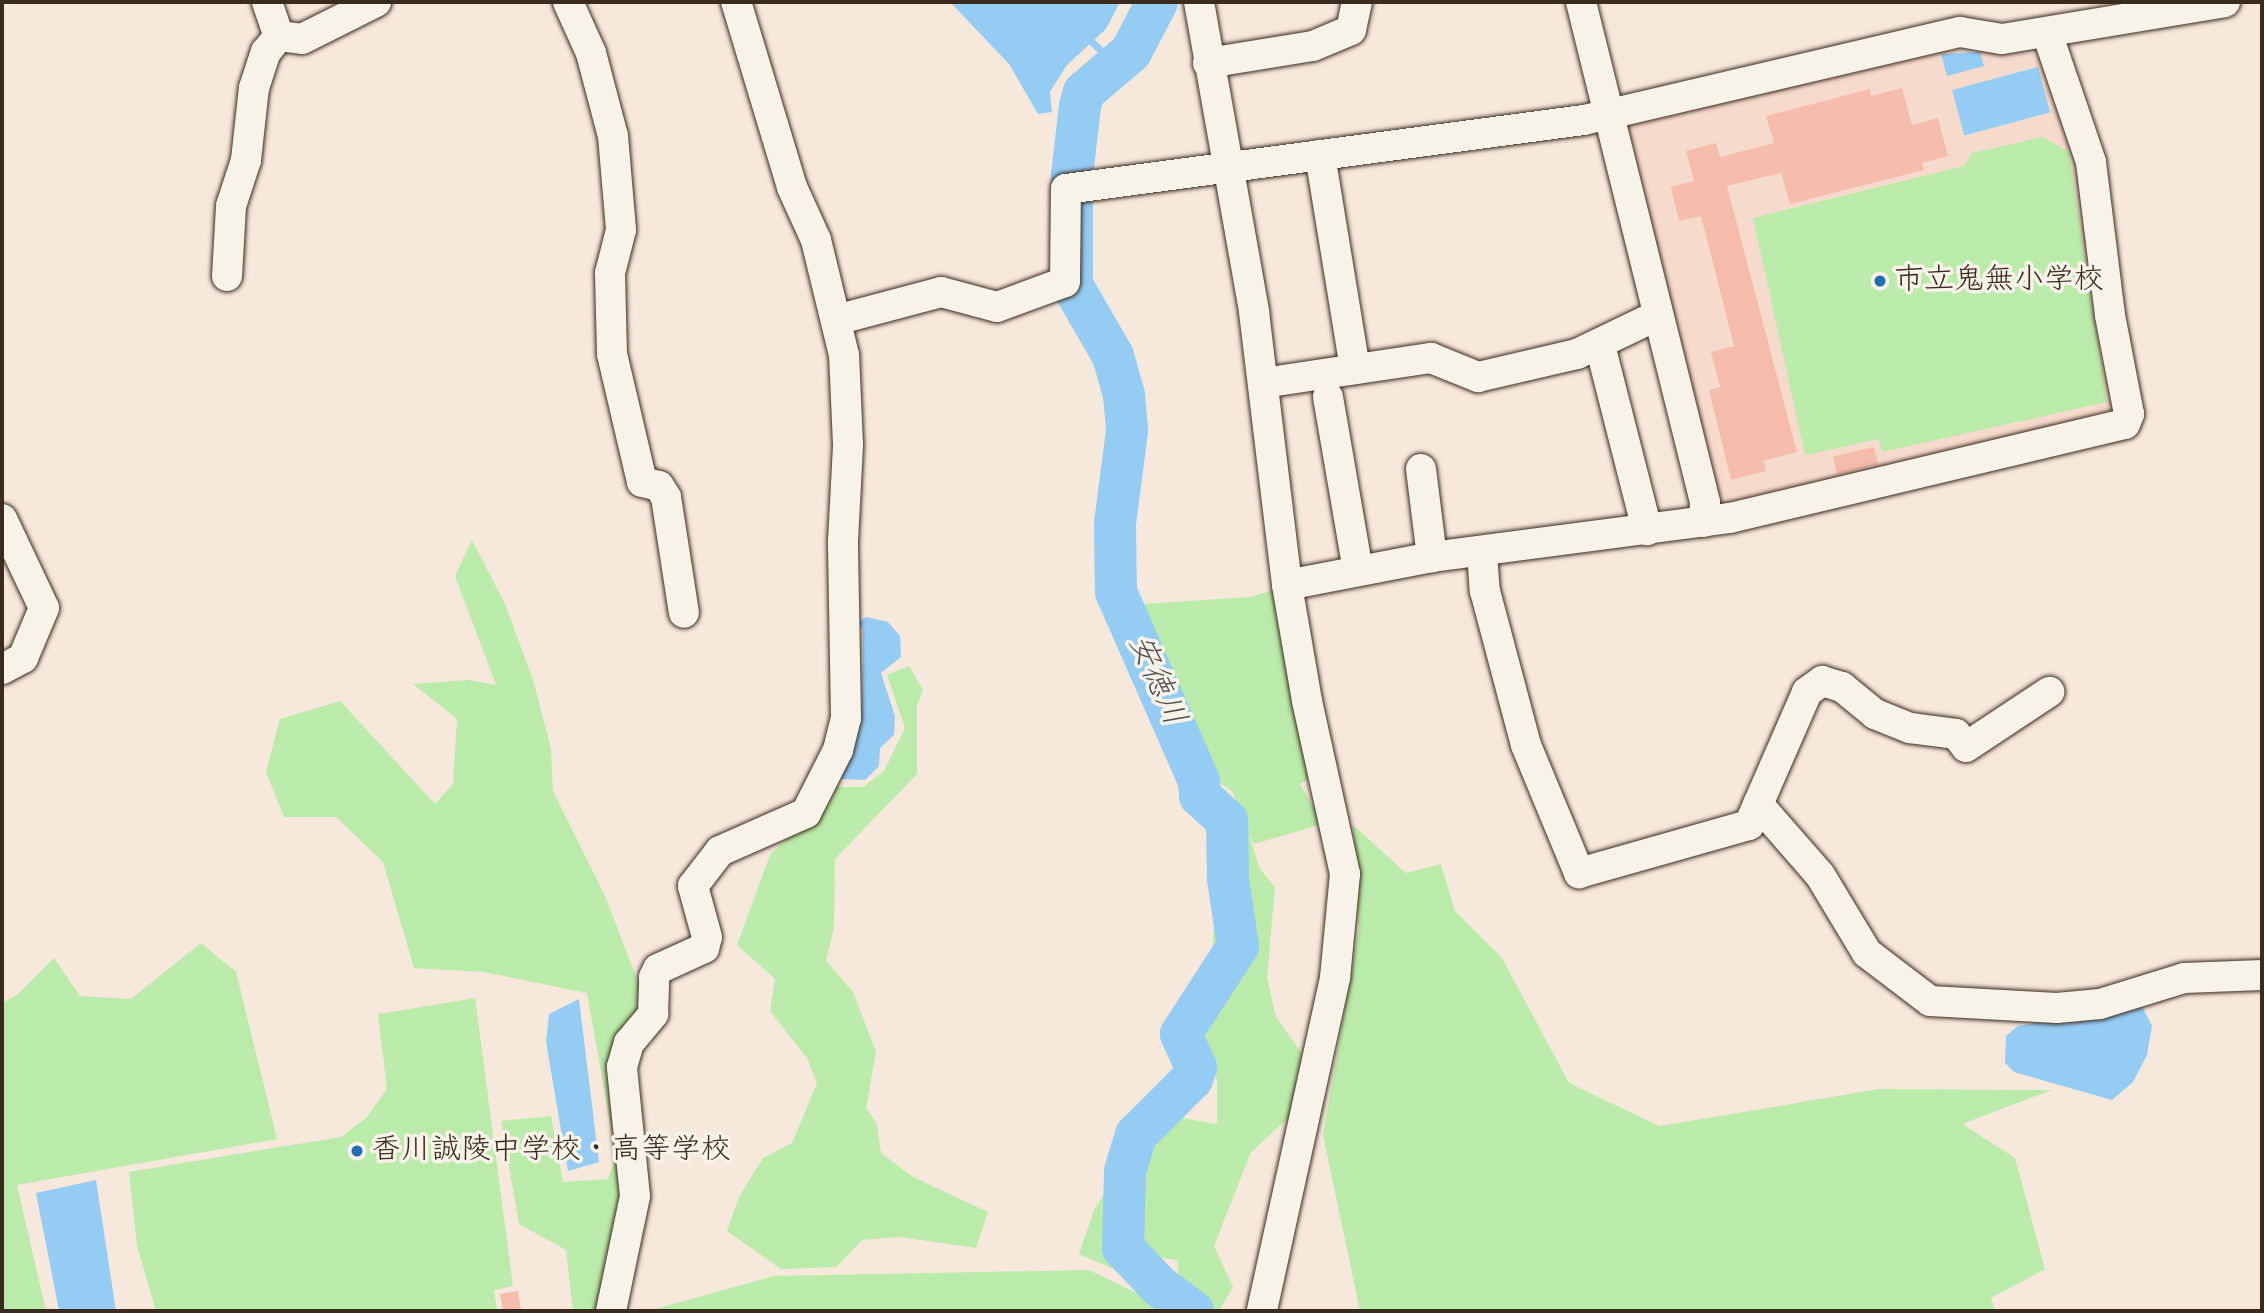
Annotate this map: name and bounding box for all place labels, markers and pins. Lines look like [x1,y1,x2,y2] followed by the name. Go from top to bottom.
[1894,263,2104,299] place label: 市立鬼無小学校
[1872,273,1888,289] marker: 市立鬼無小学校
[371,1133,731,1169] place label: 香川誠陵中学校・高等学校
[349,1143,365,1159] marker: 香川誠陵中学校・高等学校

